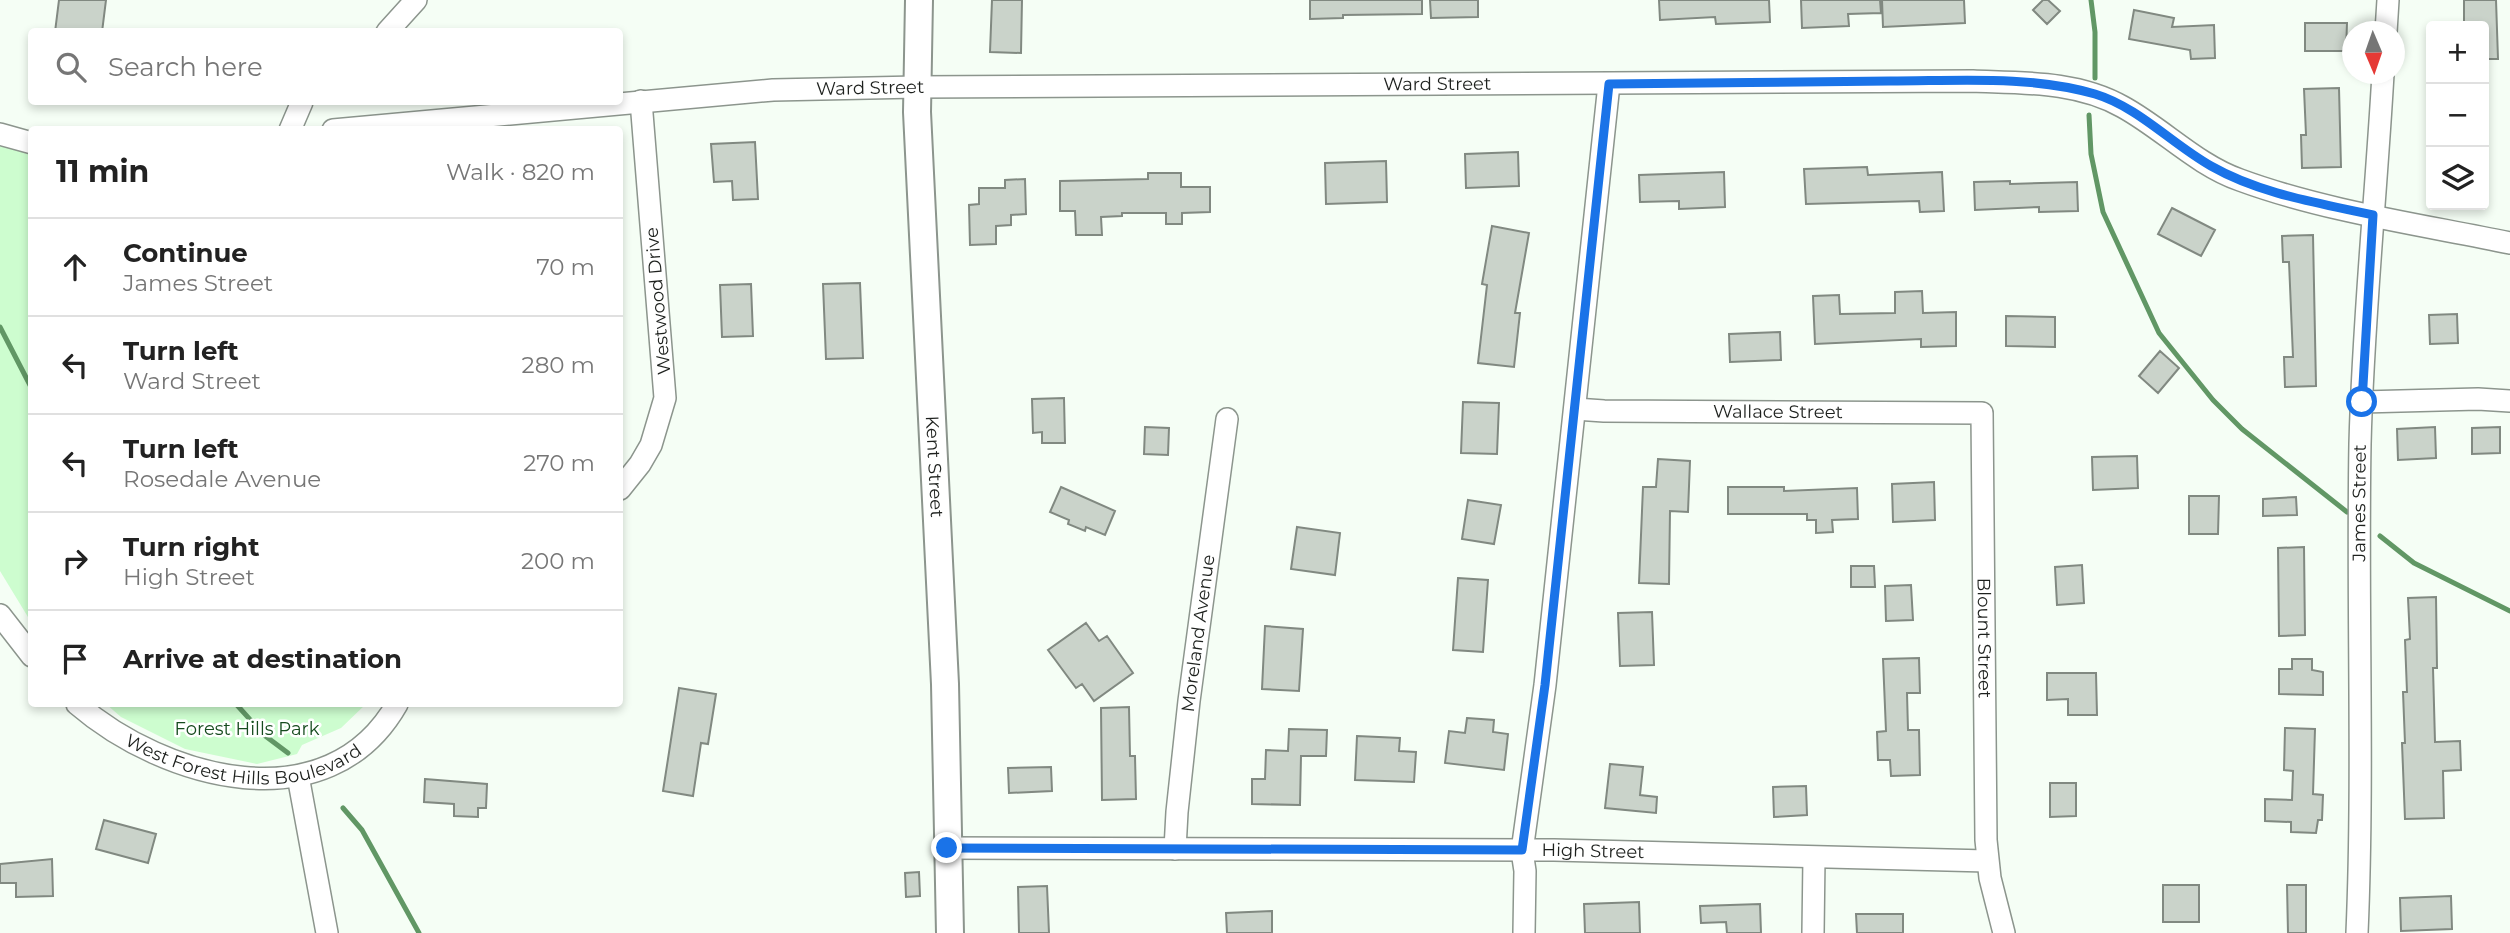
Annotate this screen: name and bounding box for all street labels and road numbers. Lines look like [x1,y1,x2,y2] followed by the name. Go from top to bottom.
[1383,73,1491,95] street label: Ward Street
[816,76,924,100] street label: Ward Street
[641,226,675,376] street label: Westwood Drive
[1713,401,1843,423] street label: Wallace Street
[921,415,948,518] street label: Kent Street
[2348,444,2371,563] street label: James Street
[1177,553,1220,713] street label: Moreland Avenue
[1973,578,1996,698] street label: Blount Street
[119,724,365,754] street label: West Forest Hills Boulevard
[1541,839,1645,863] street label: High Street

